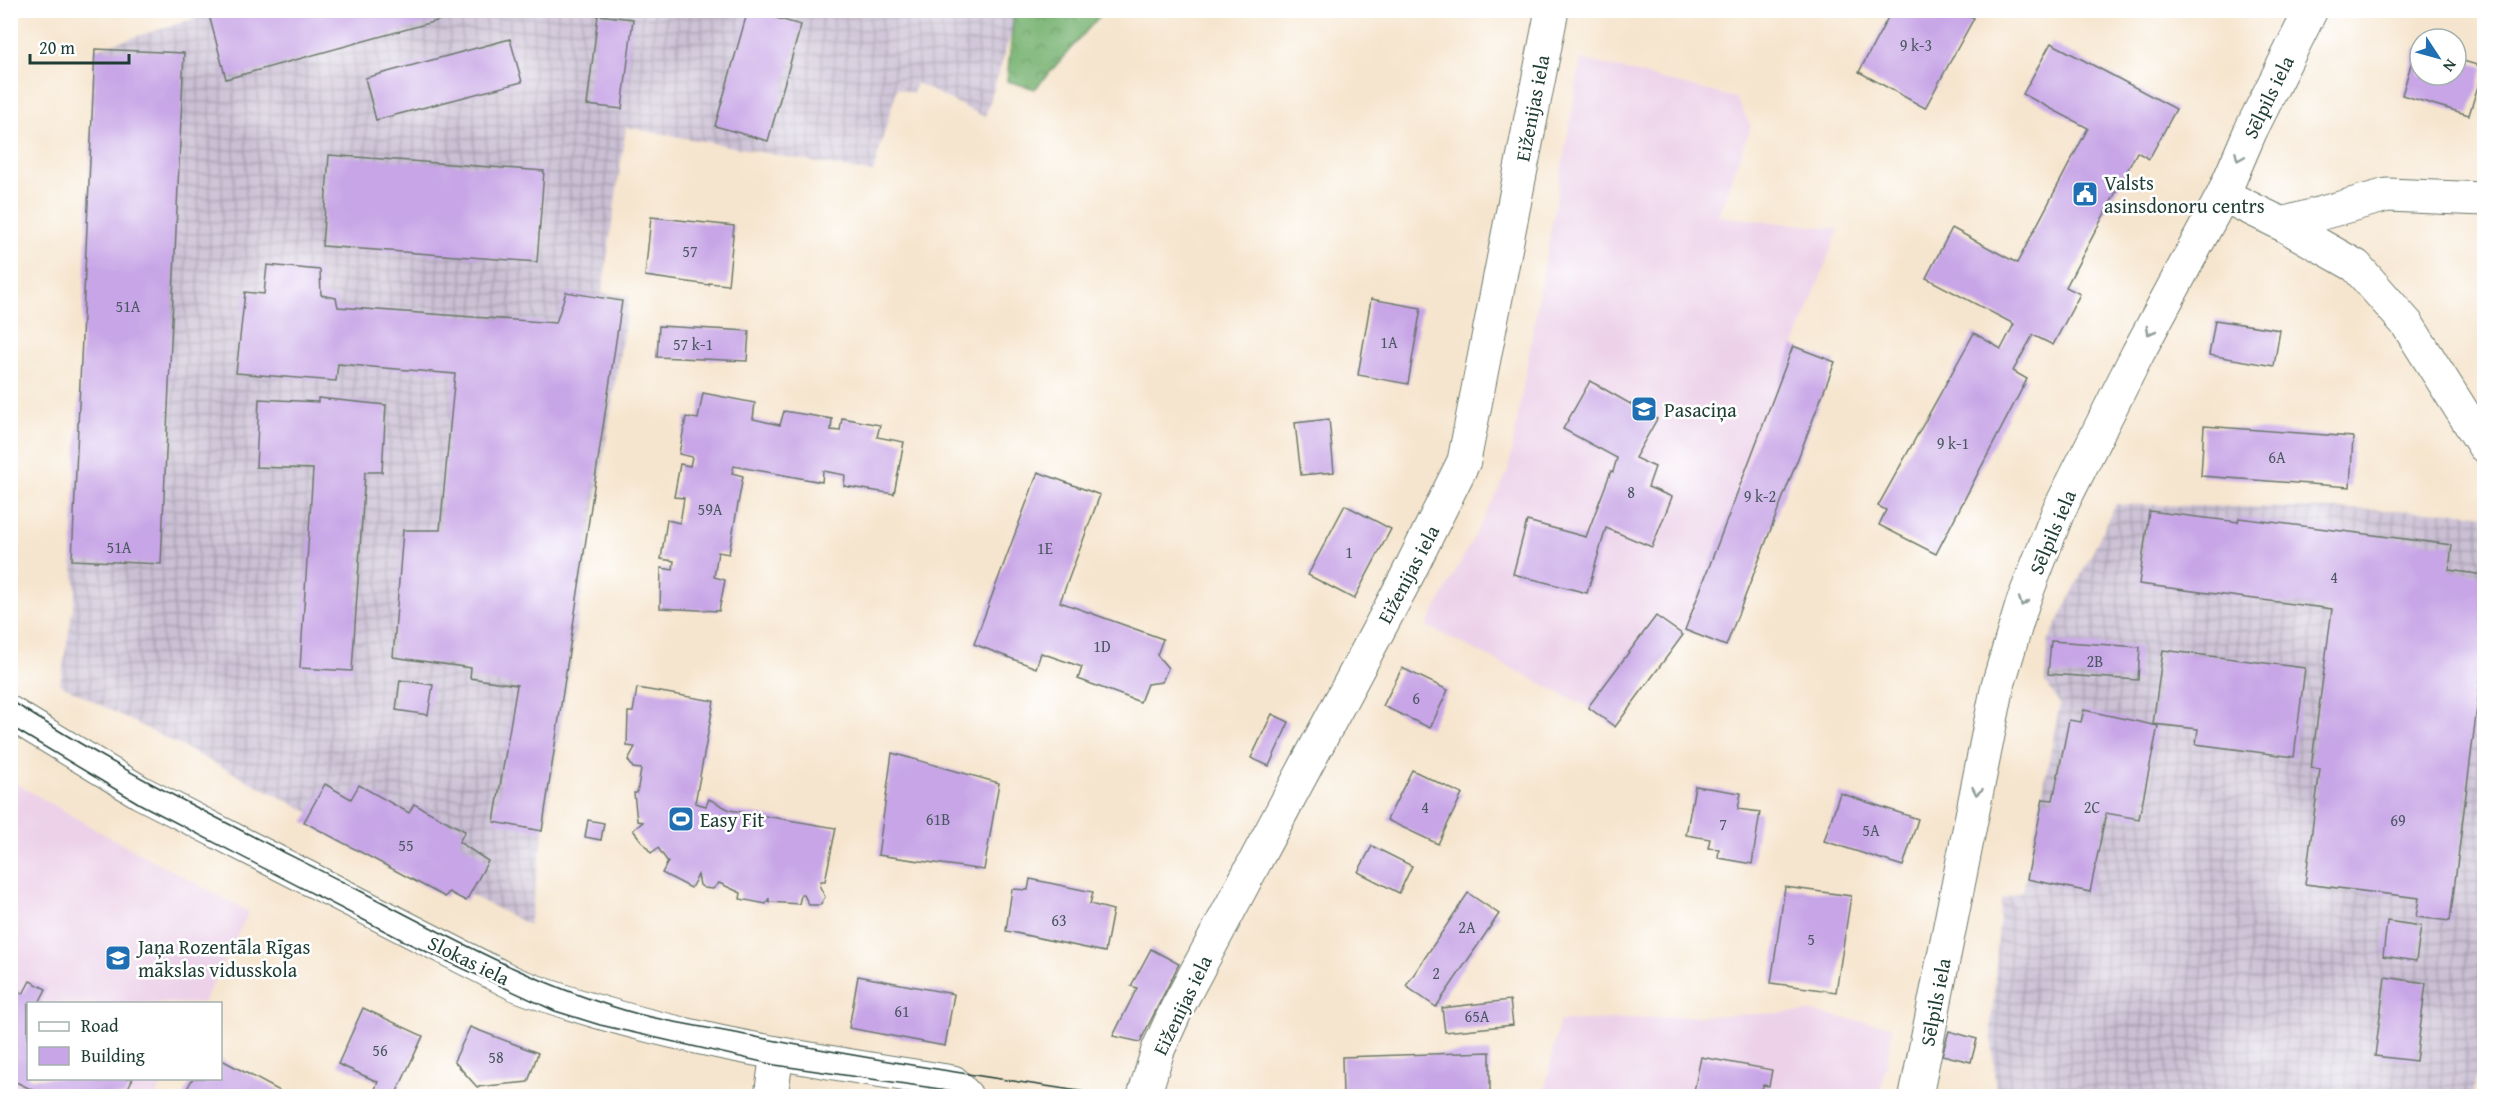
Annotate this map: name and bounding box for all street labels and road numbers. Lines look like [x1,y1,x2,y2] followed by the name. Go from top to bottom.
[2235,50,2301,143] street label: Sēlpils iela
[1507,52,1557,164] street label: Eiženijas iela
[2021,485,2083,579] street label: Sēlpils iela
[1370,519,1446,628] street label: Eiženijas iela
[423,928,515,992] street label: Slokas iela
[1145,950,1219,1060] street label: Eiženijas iela
[1912,955,1958,1049] street label: Sēlpils iela

